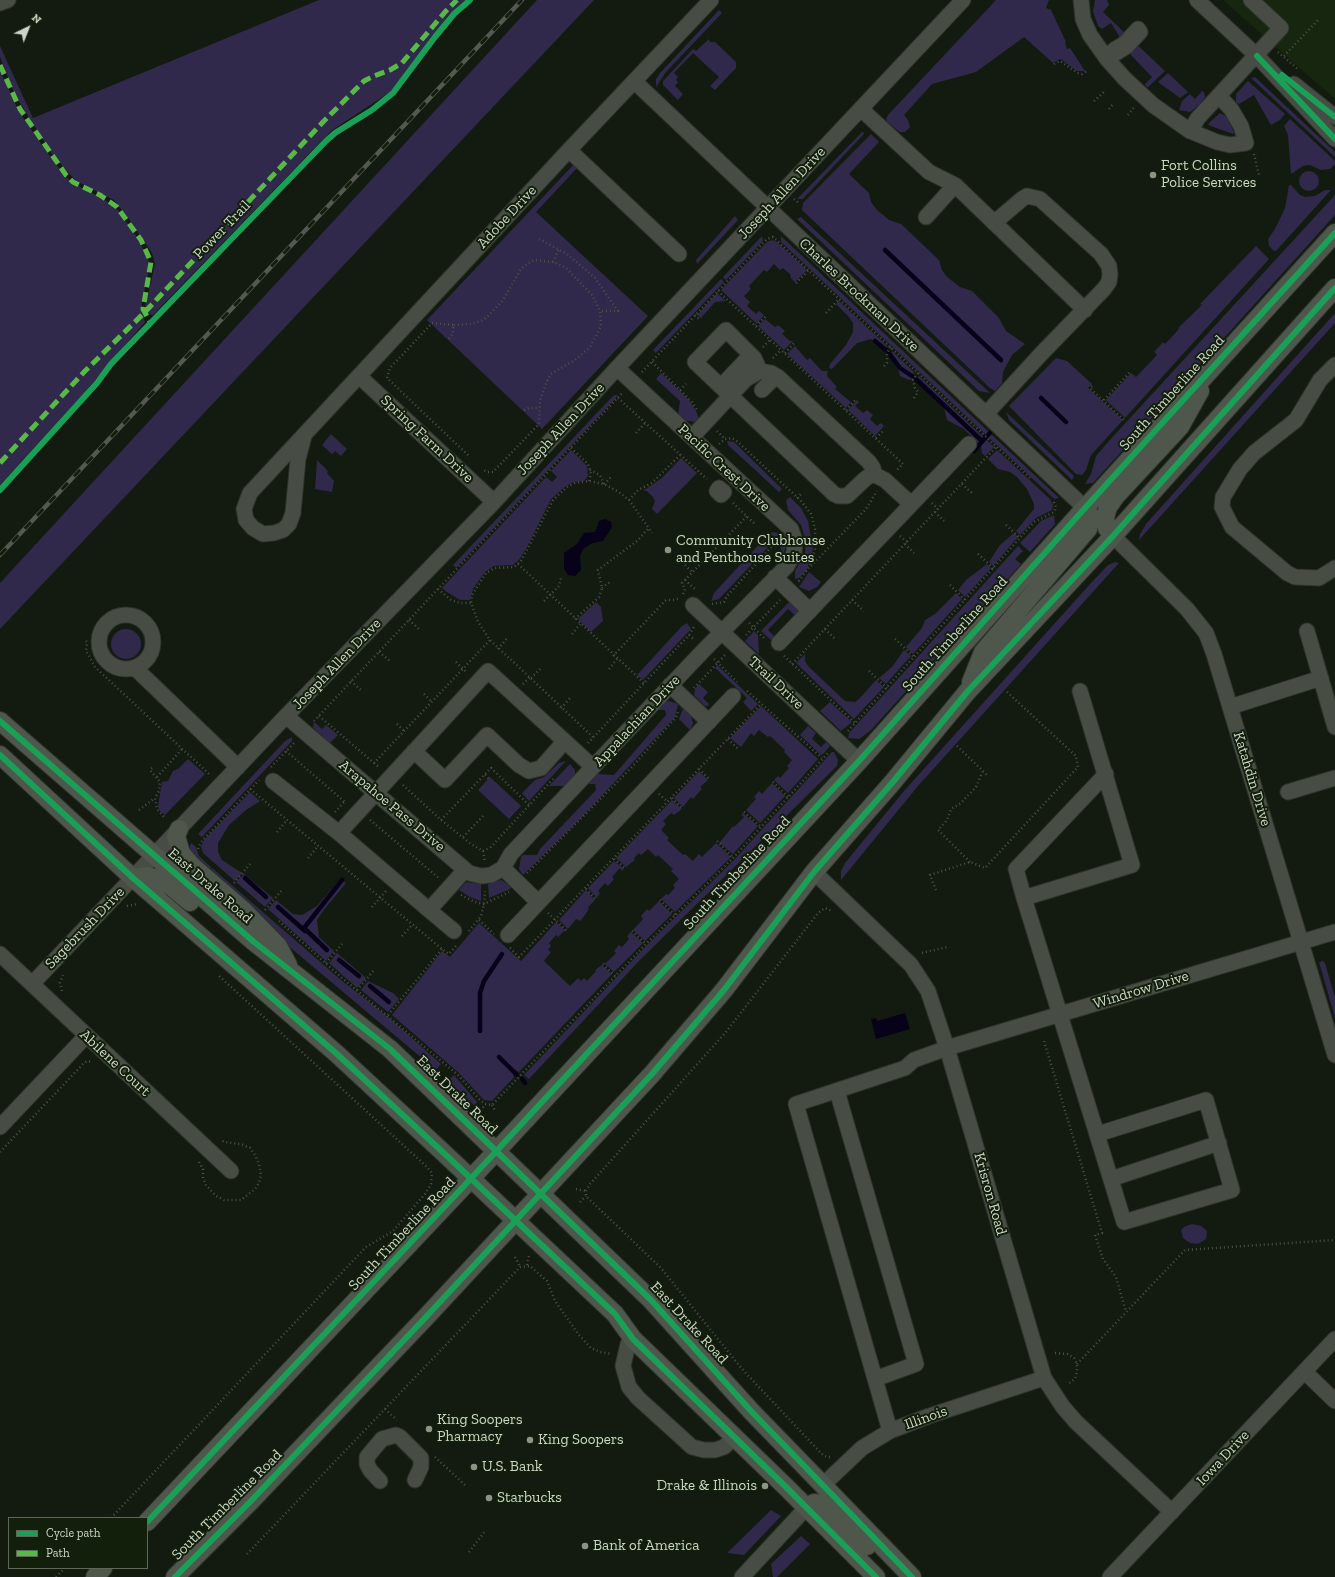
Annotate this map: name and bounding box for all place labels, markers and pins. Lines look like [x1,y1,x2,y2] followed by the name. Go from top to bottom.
[1161,157,1256,192] place label: Fort Collins Police Services
[1148,170,1158,180] marker: Fort Collins Police Services
[676,532,825,567] place label: Community Clubhouse and Penthouse Suites
[663,545,673,555] marker: Community Clubhouse and Penthouse Suites
[437,1411,523,1446] place label: King Soopers Pharmacy
[424,1424,434,1434] marker: King Soopers Pharmacy
[538,1431,624,1449] place label: King Soopers
[525,1435,535,1445] marker: King Soopers
[482,1458,543,1476] place label: U.S. Bank
[469,1462,479,1472] marker: U.S. Bank
[656,1477,757,1495] place label: Drake & Illinois
[760,1481,770,1491] marker: Drake & Illinois
[497,1489,562,1507] place label: Starbucks
[484,1493,494,1503] marker: Starbucks
[593,1537,699,1555] place label: Bank of America
[580,1541,590,1551] marker: Bank of America

